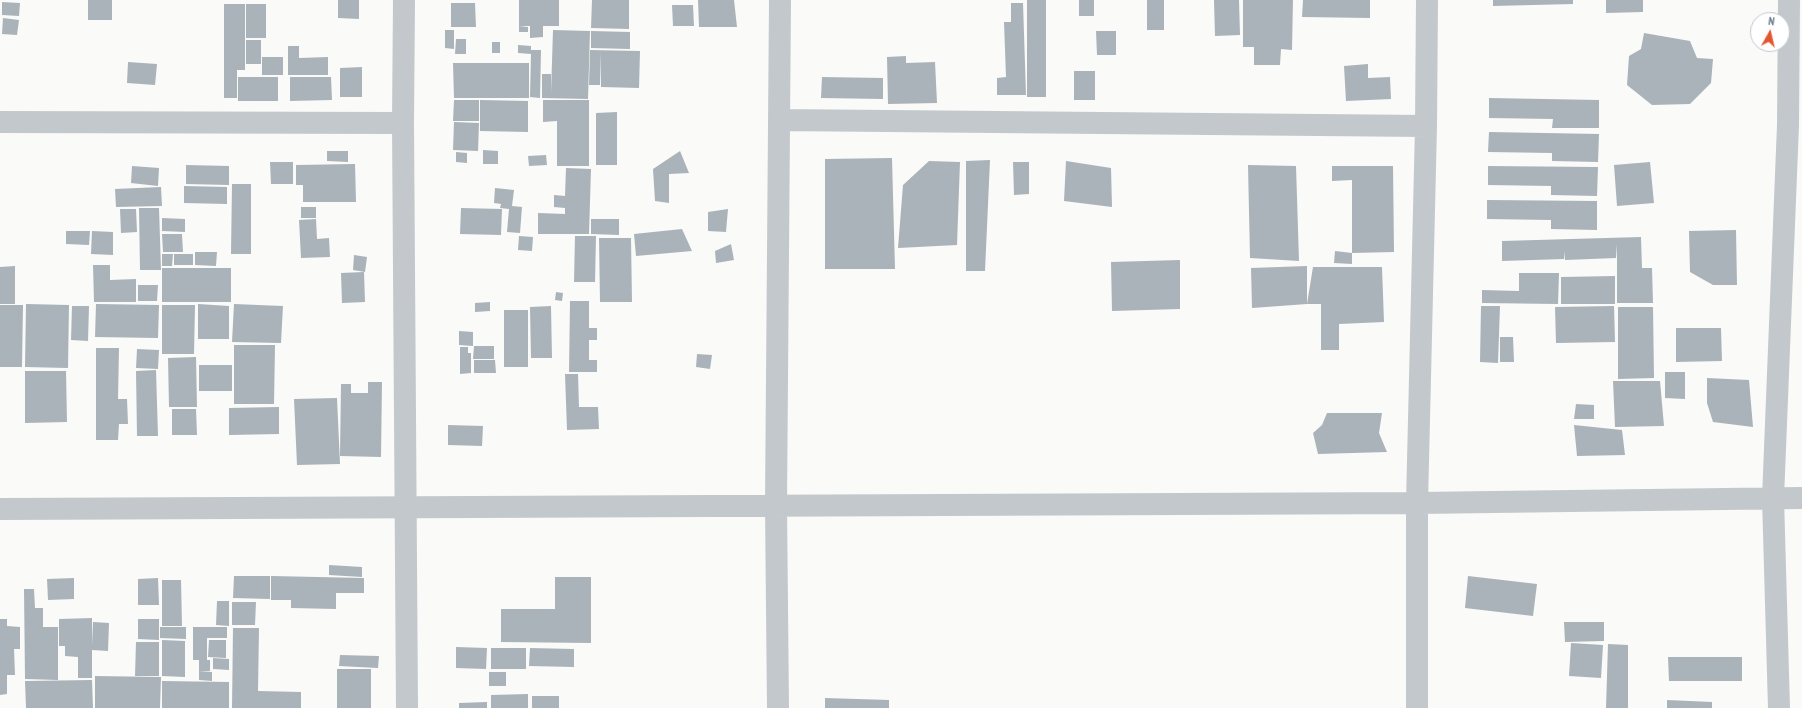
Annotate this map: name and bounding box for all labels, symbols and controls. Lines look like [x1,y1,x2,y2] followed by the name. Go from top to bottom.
[1750,12,1790,52] north arrow
[1768,14,1775,28] text: N

